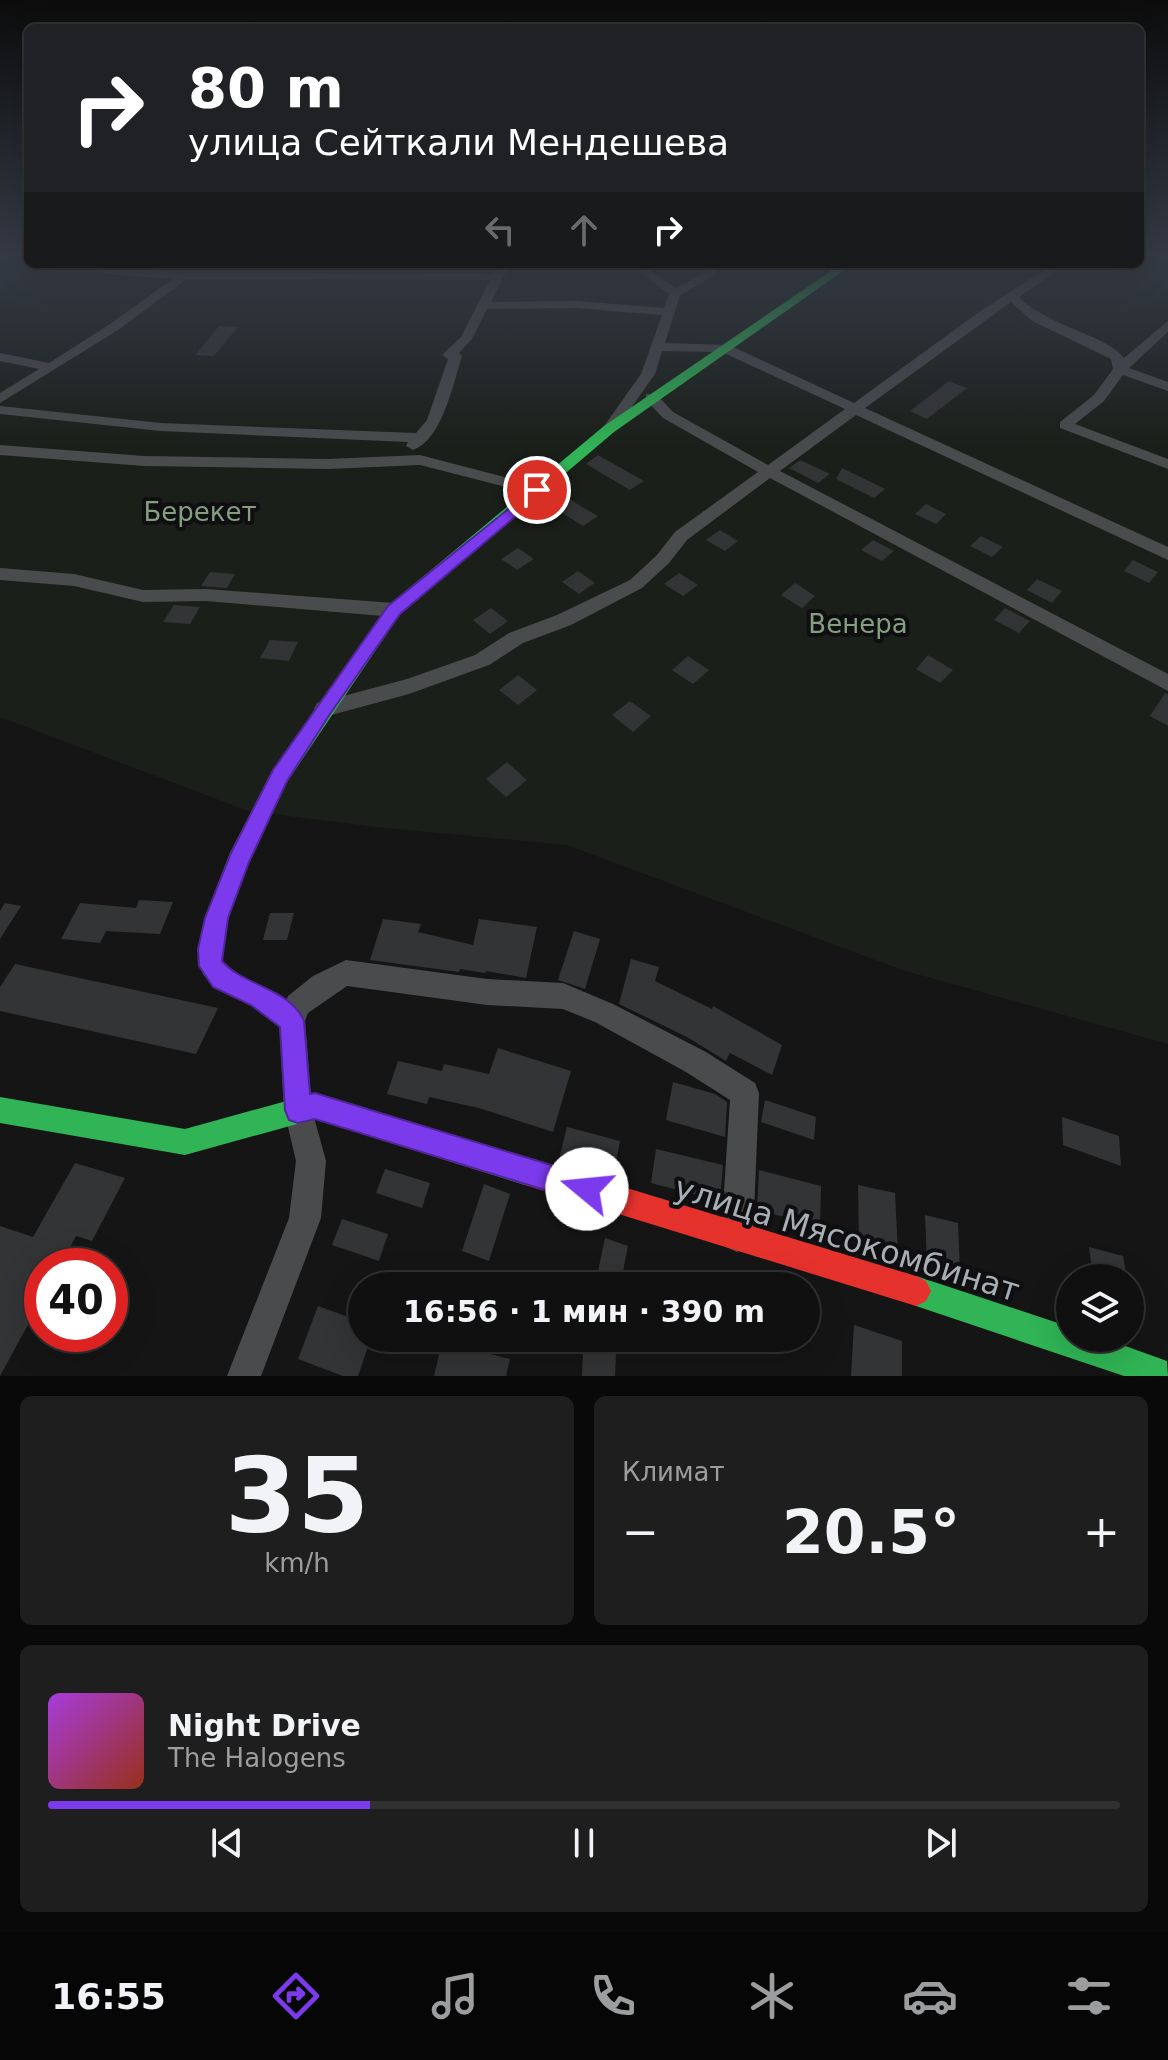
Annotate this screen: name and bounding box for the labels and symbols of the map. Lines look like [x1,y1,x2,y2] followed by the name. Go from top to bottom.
[503,456,571,524] pin
[143,497,257,527] park label: Берекет
[808,609,908,639] park label: Венера
[545,1147,629,1231] position arrow
[670,1168,1024,1310] street label: улица Мясокомбинат
[24,1248,128,1352] speed limit sign: 40

